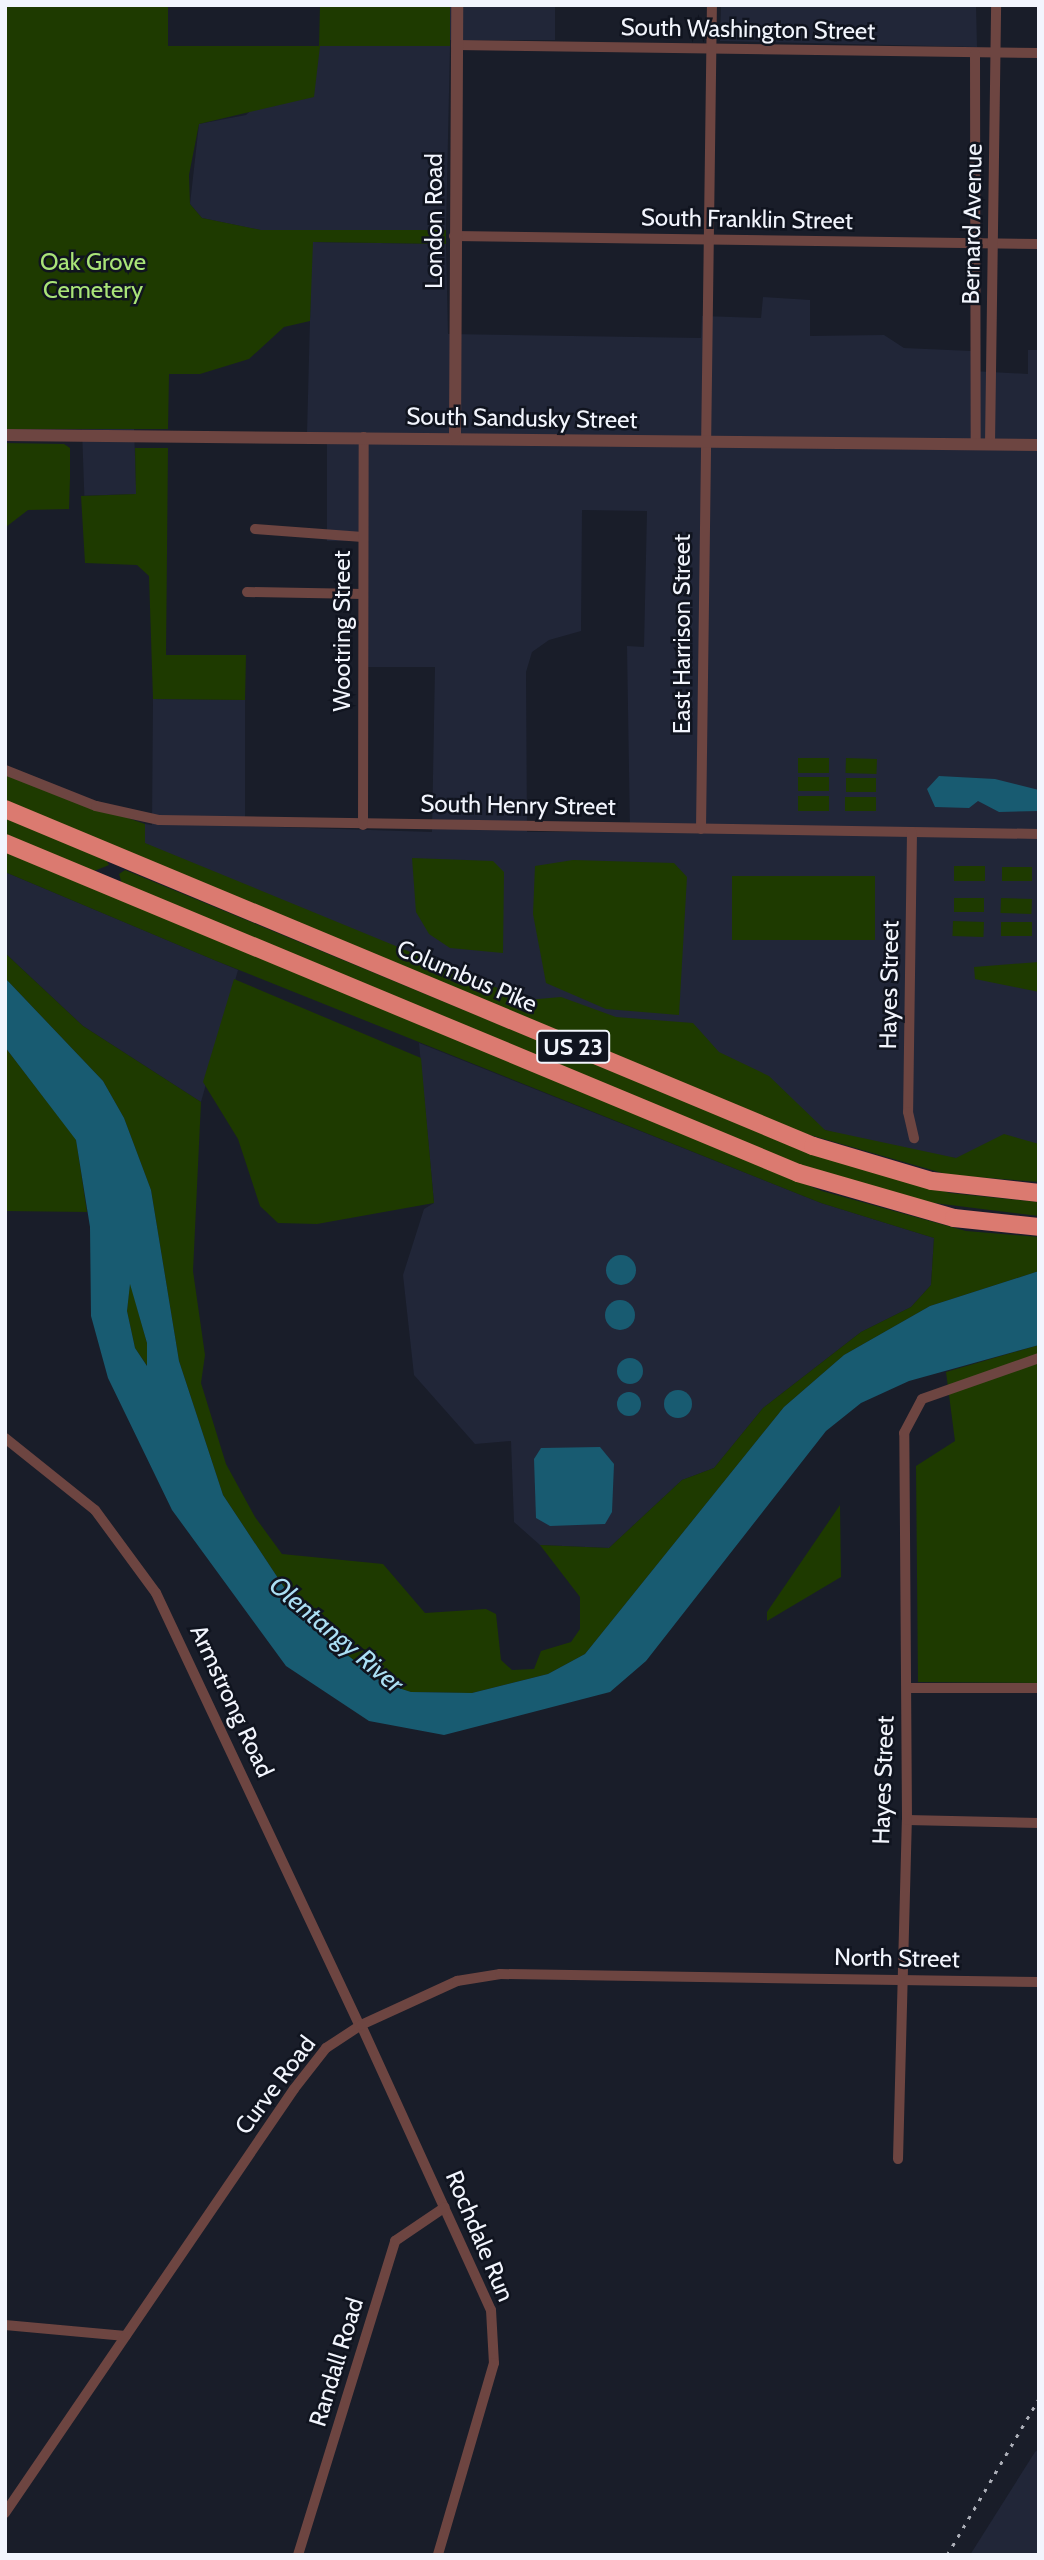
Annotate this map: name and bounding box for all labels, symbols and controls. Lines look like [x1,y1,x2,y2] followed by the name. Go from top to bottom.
[620,12,876,46] street label: South Washington Street
[956,143,988,305] street label: Bernard Avenue
[420,153,448,289] street label: London Road
[641,203,853,235] street label: South Franklin Street
[40,248,146,304] park label: Oak Grove Cemetery
[406,402,638,434] street label: South Sandusky Street
[668,534,696,734] street label: East Harrison Street
[328,550,356,712] street label: Wootring Street
[420,789,616,821] street label: South Henry Street
[873,920,905,1050] street label: Hayes Street
[393,934,541,1018] street label: Columbus Pike
[534,1028,612,1066] road number: US 23
[263,1570,409,1700] water label: Olentangy River
[184,1620,280,1782] street label: Armstrong Road
[866,1715,900,1845] street label: Hayes Street
[834,1943,960,1973] street label: North Street
[229,2030,321,2140] street label: Curve Road
[440,2166,520,2306] street label: Rochdale Run
[303,2294,369,2430] street label: Randall Road

